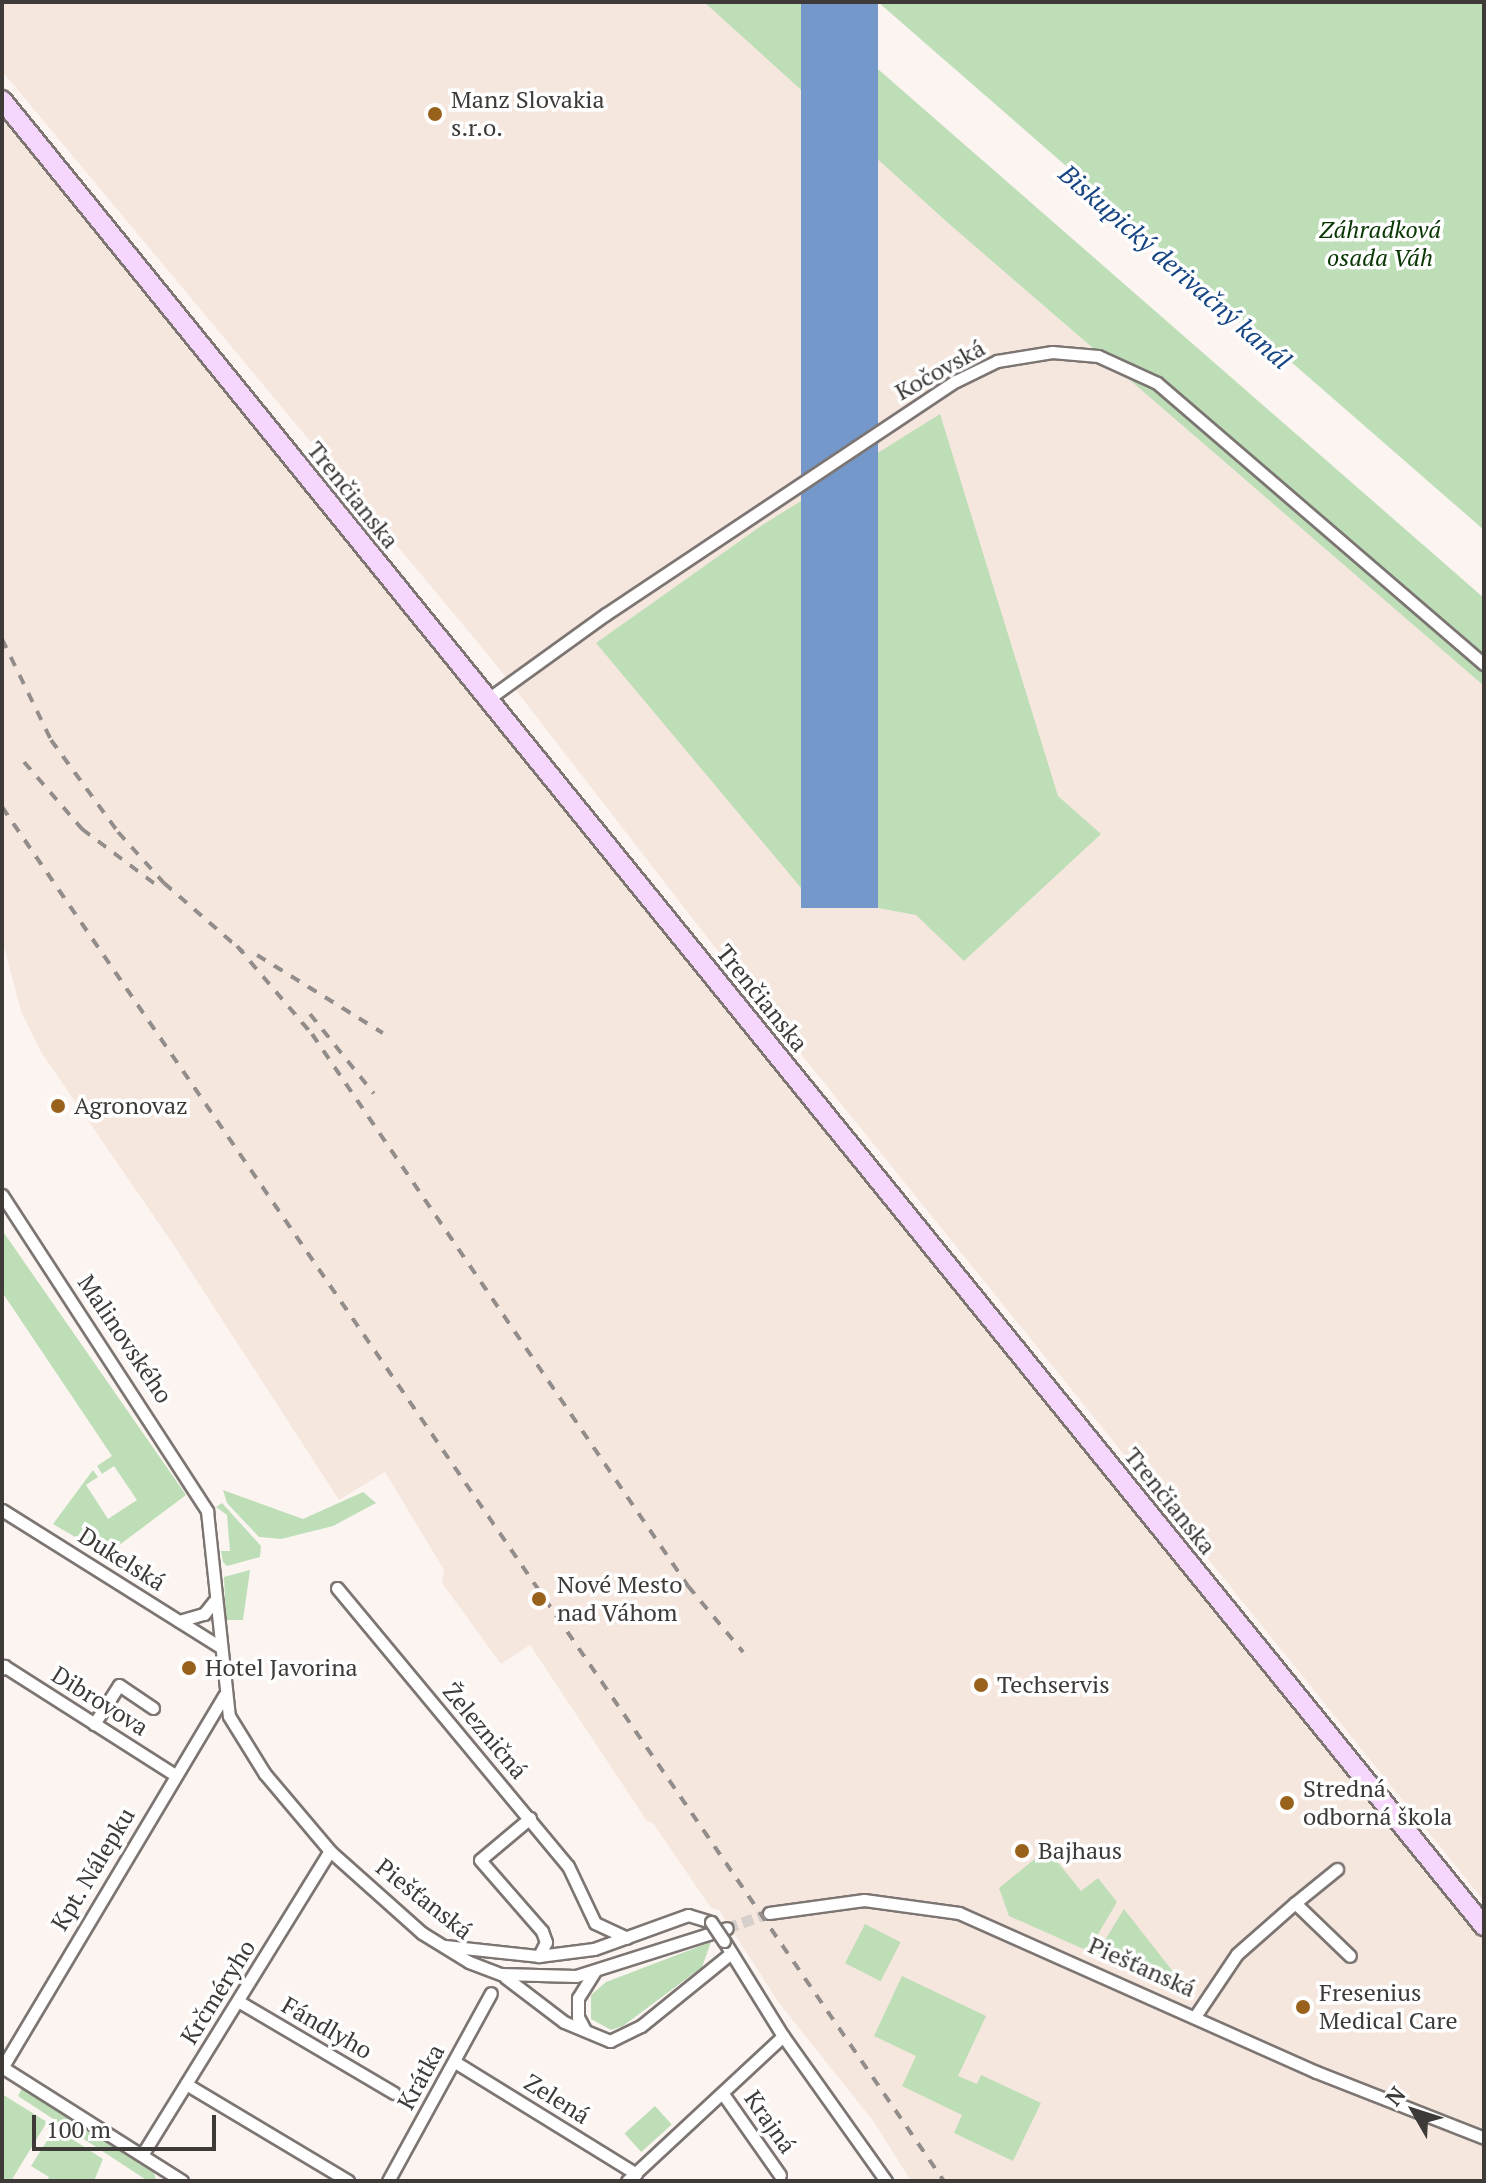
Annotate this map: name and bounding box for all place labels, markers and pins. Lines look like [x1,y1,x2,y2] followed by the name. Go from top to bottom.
[451,86,605,142] place label: Manz Slovakia s.r.o.
[426,105,444,123] marker: Manz Slovakia s.r.o.
[74,1092,188,1120] place label: Agronovaz
[49,1097,67,1115] marker: Agronovaz
[557,1571,682,1627] place label: Nové Mesto nad Váhom
[528,1588,550,1610] marker: Nové Mesto nad Váhom
[205,1654,358,1682] place label: Hotel Javorina
[180,1659,198,1677] marker: Hotel Javorina
[997,1671,1110,1699] place label: Techservis
[972,1676,990,1694] marker: Techservis
[1303,1775,1452,1831] place label: Stredná odborná škola
[1278,1794,1296,1812] marker: Stredná odborná škola
[1038,1837,1122,1865] place label: Bajhaus
[1013,1842,1031,1860] marker: Bajhaus
[1319,1979,1458,2035] place label: Fresenius Medical Care
[1294,1998,1312,2016] marker: Fresenius Medical Care

